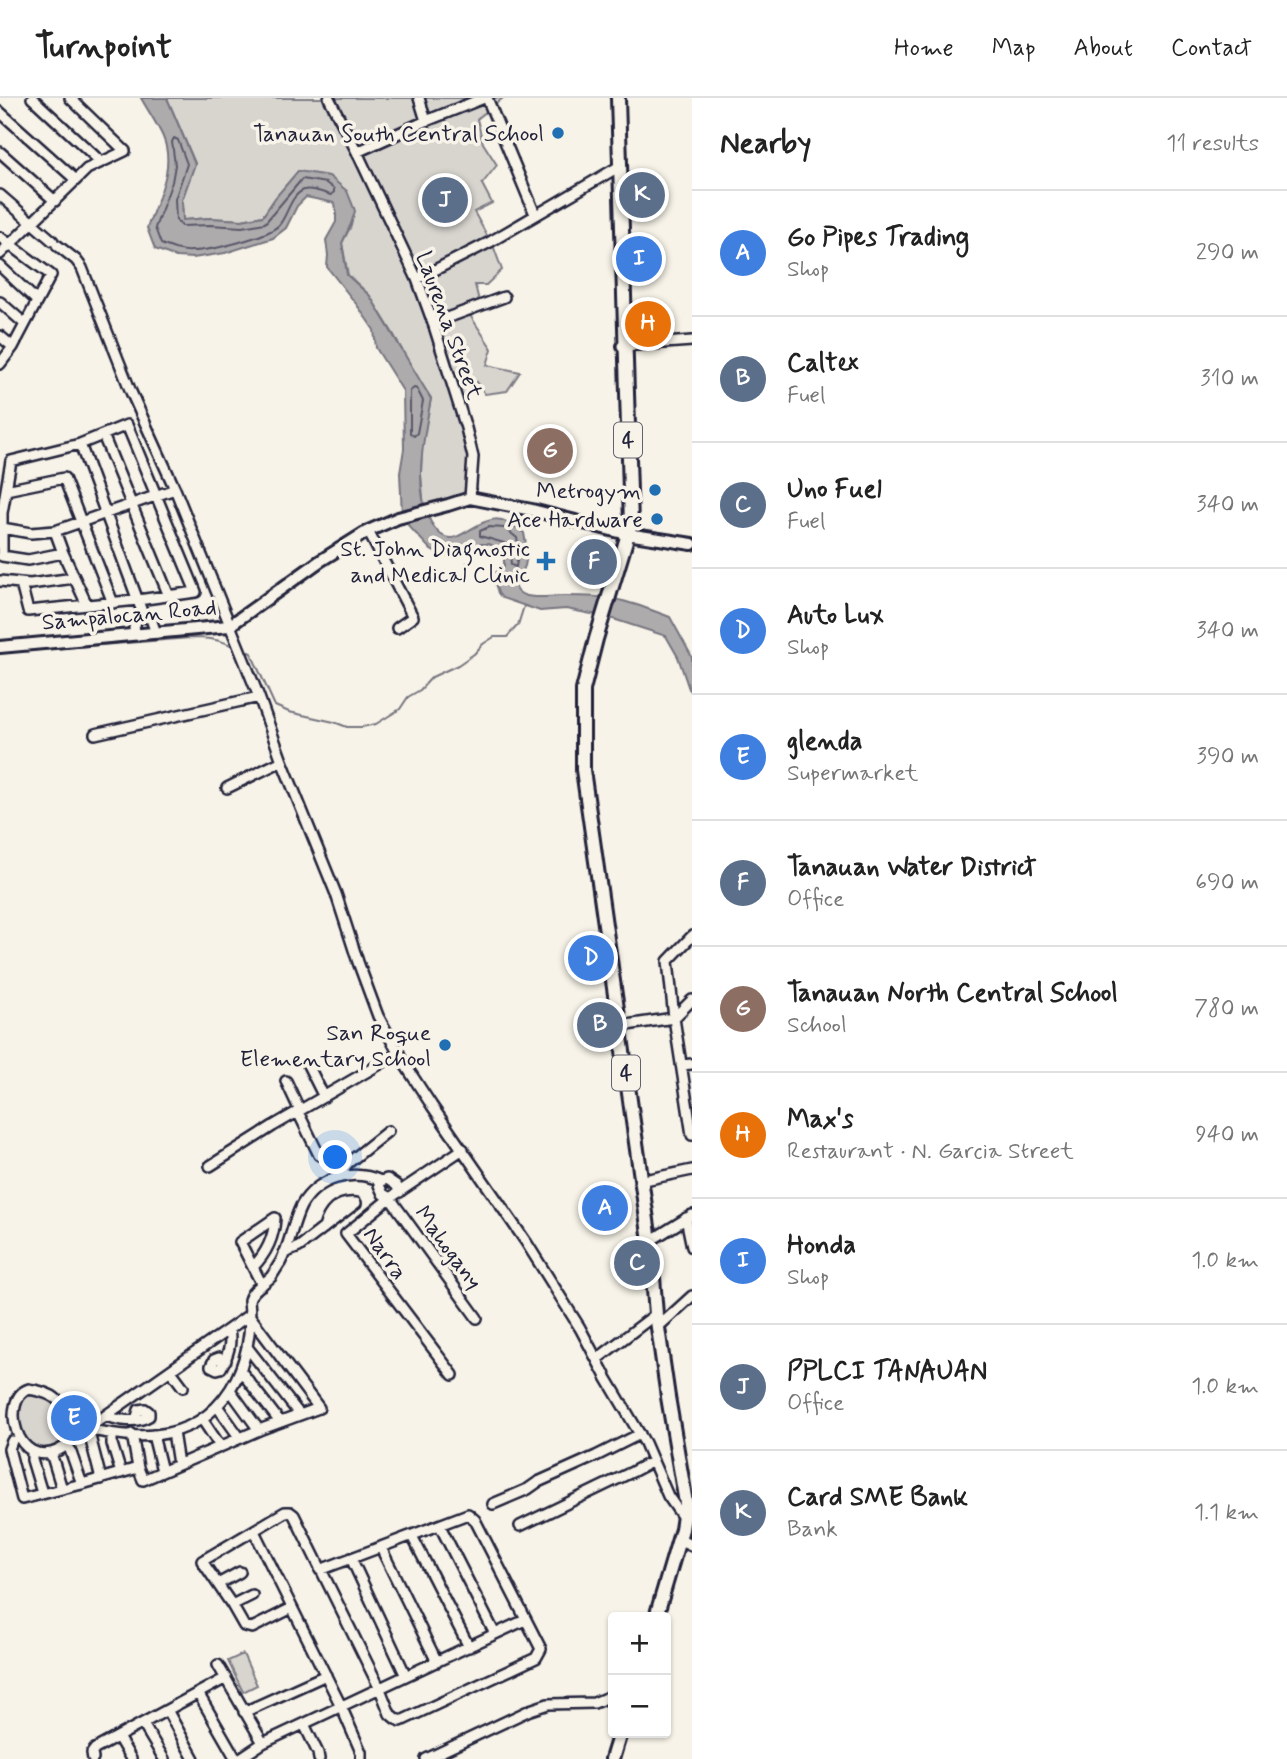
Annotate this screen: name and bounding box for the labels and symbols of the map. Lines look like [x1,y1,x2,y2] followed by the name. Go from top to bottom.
[253,120,544,150] place label: Tanauan South Central School
[550,125,566,141] marker: Tanauan South Central School
[619,169,665,221] pin: K
[422,174,468,226] pin: J
[616,233,662,285] pin: I
[407,247,489,404] street label: Laurena Street
[625,298,671,350] pin: H
[614,422,642,458] road number: 4
[527,425,573,477] pin: G
[536,477,641,507] place label: Metrogym
[647,482,663,498] marker: Metrogym
[507,506,643,536] place label: Ace Hardware
[649,511,665,527] marker: Ace Hardware
[340,535,530,591] place label: St. John Diagnostic and Medical Clinic
[571,536,617,588] pin: F
[536,551,556,571] marker: St. John Diagnostic and Medical Clinic
[41,593,218,639] street label: Sampalocan Road
[568,932,614,984] pin: D
[577,999,623,1051] pin: B
[240,1019,431,1075] place label: San Roque Elementary School
[437,1037,453,1053] marker: San Roque Elementary School
[612,1056,640,1090] road number: 4
[318,1140,352,1174] your location
[582,1182,628,1234] pin: A
[407,1200,488,1296] street label: Mahogany
[355,1222,413,1286] street label: Narra
[614,1237,660,1289] pin: C
[51,1392,97,1444] pin: E

